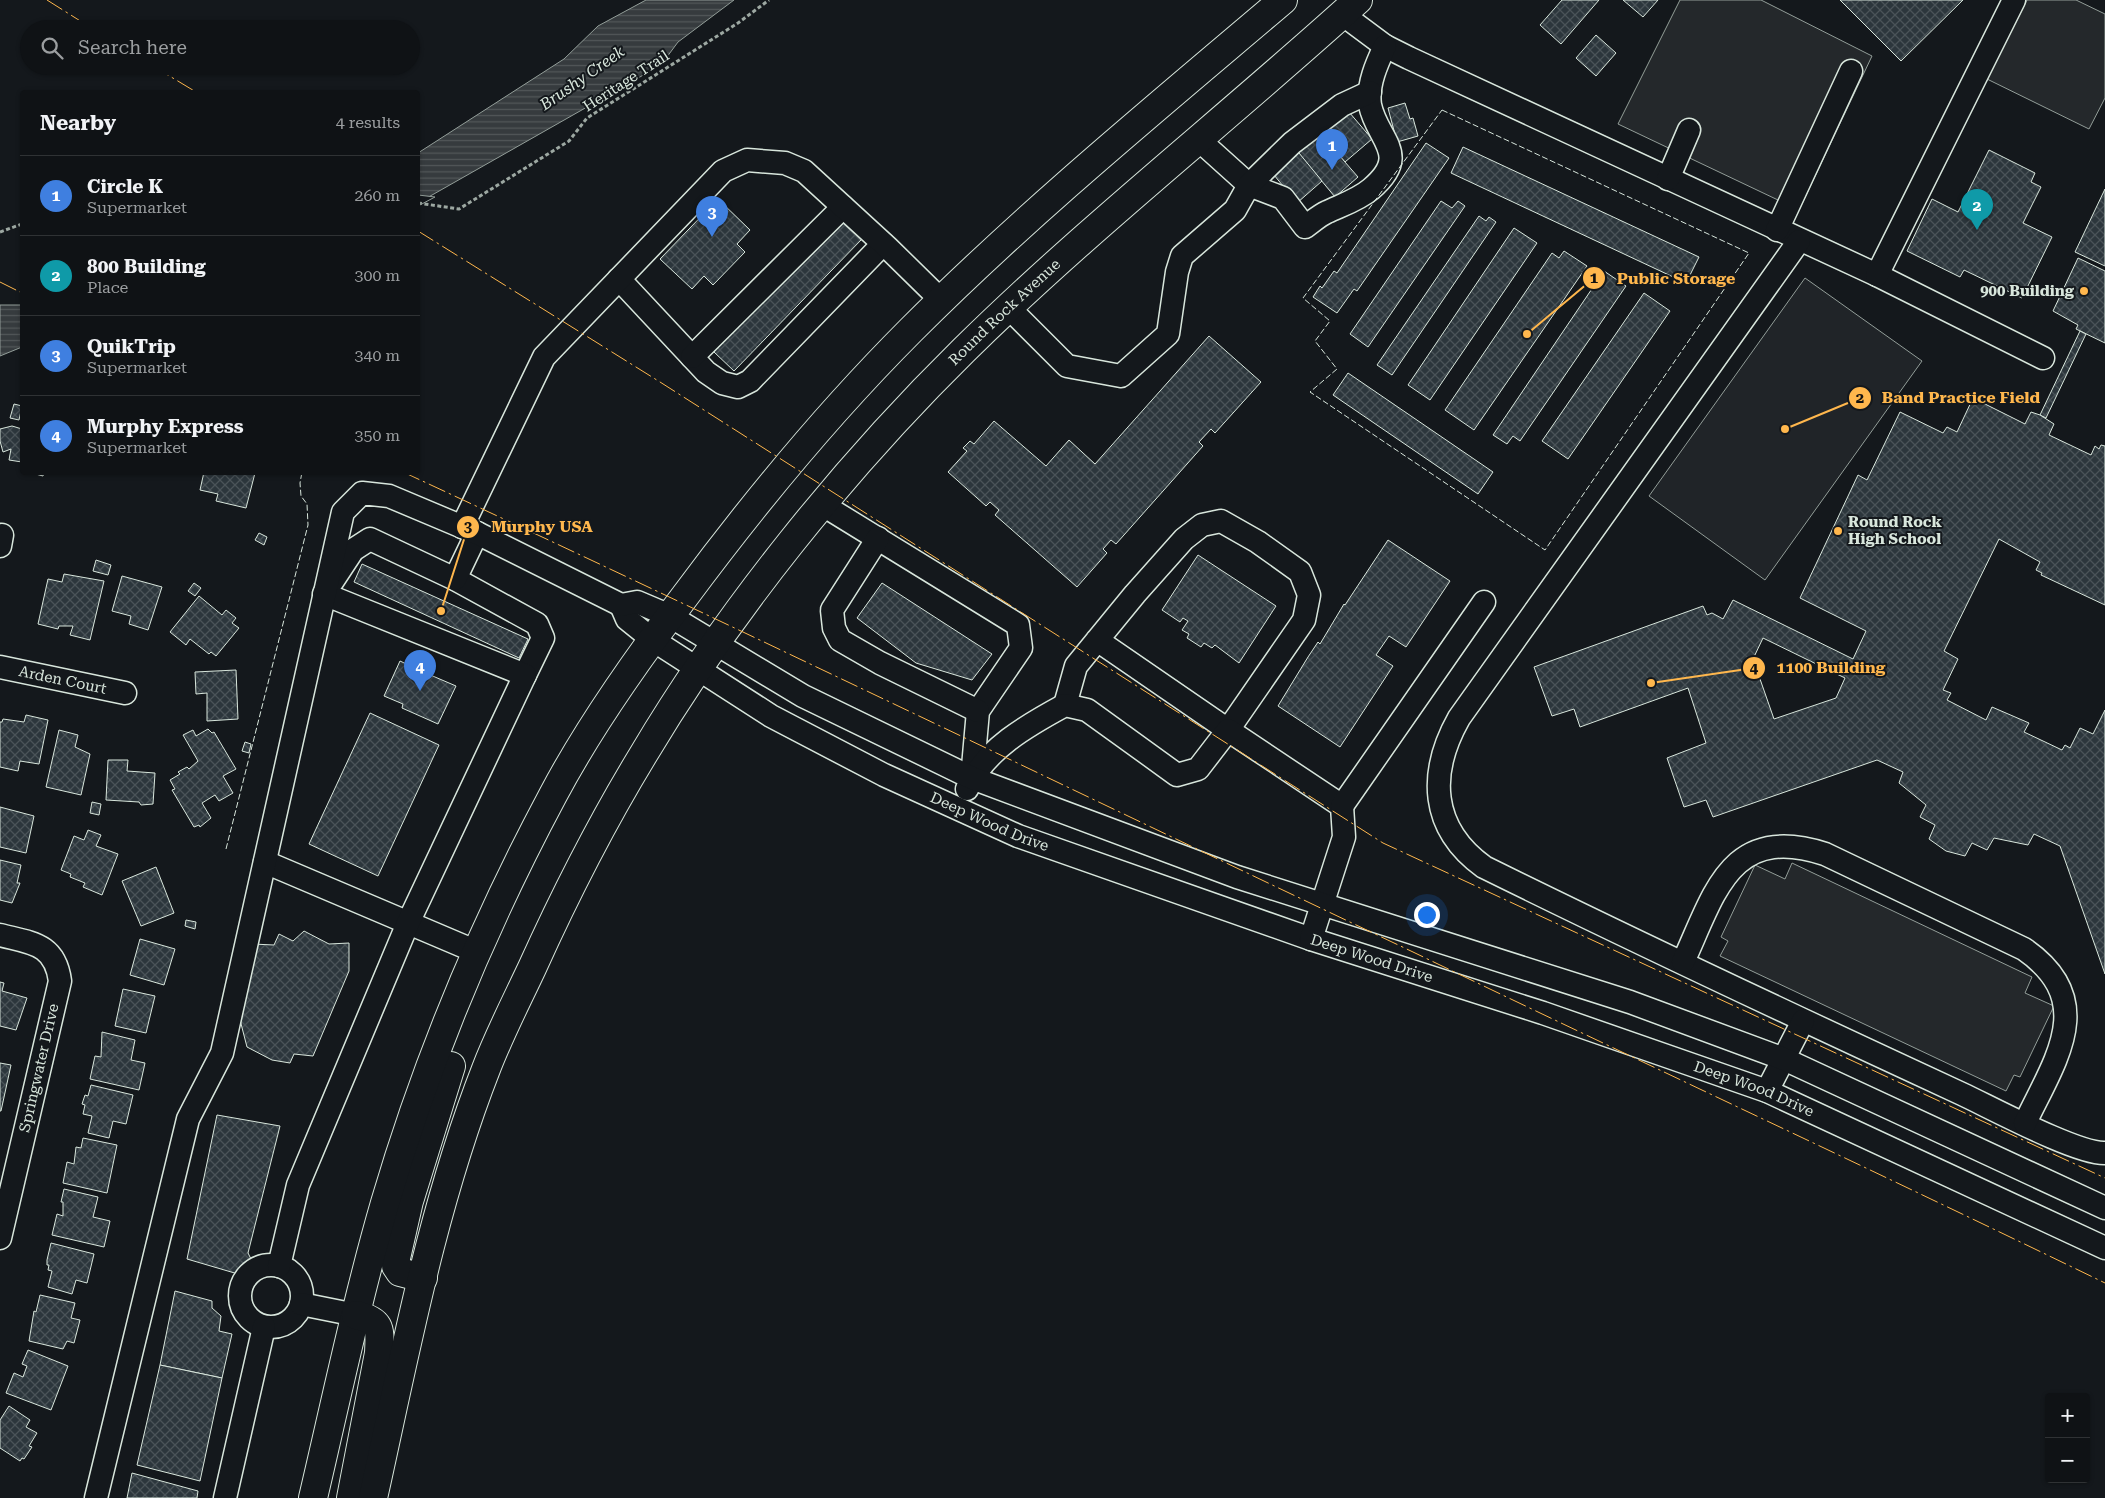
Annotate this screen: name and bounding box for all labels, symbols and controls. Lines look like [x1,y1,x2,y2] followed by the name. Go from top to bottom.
[20,20,420,75] search box
[38,34,66,62] icon: search
[78,36,187,59] text: Search here
[535,42,628,115] water label: Brushy Creek
[580,46,673,115] street label: Heritage Trail
[40,111,116,135] text: Nearby
[336,113,400,132] text: 4 results
[1316,129,1348,170] pin: 1
[87,175,163,198] text: Circle K
[52,186,60,205] text: 1
[354,186,400,205] text: 260 m
[1961,189,1993,230] pin: 2
[696,196,728,237] pin: 3
[87,198,187,217] text: Supermarket
[87,255,206,278] text: 800 Building
[945,255,1064,369] street label: Round Rock Avenue
[1581,263,1745,294] callout: Public Storage
[52,266,60,285] text: 2
[354,266,400,285] text: 300 m
[1590,269,1599,287] text: 1
[1617,269,1735,288] text: Public Storage
[87,278,128,297] text: Place
[1980,282,2075,300] place label: 900 Building
[2078,285,2090,297] marker: 900 Building
[87,335,176,358] text: QuikTrip
[52,346,60,365] text: 3
[354,346,400,365] text: 340 m
[87,358,187,377] text: Supermarket
[1847,382,2050,413] callout: Band Practice Field
[1882,388,2040,407] text: Band Practice Field
[1856,389,1864,407] text: 2
[87,415,244,438] text: Murphy Express
[52,426,60,445] text: 4
[354,426,400,445] text: 350 m
[87,438,187,457] text: Supermarket
[456,511,603,542] callout: Murphy USA
[1848,513,1943,548] place label: Round Rock High School
[491,517,593,536] text: Murphy USA
[464,518,473,536] text: 3
[1832,525,1844,537] marker: Round Rock High School
[404,650,436,691] pin: 4
[1742,652,1896,683] callout: 1100 Building
[1776,658,1886,677] text: 1100 Building
[1750,659,1759,677] text: 4
[17,662,109,698] street label: Arden Court
[927,788,1051,855] street label: Deep Wood Drive
[1414,902,1440,928] your location
[1308,930,1435,986] street label: Deep Wood Drive
[15,1002,63,1134] street label: Springwater Drive
[1692,1057,1817,1121] street label: Deep Wood Drive
[2045,1393,2090,1483] map controls
[2045,1393,2090,1438] button: +
[2045,1438,2090,1483] button: −

